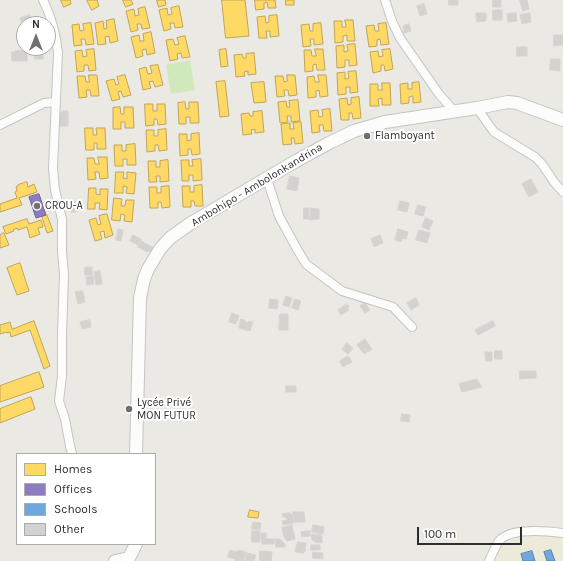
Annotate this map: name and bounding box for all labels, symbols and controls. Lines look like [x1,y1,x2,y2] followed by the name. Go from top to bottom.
[16,16,56,56] north arrow
[32,18,40,31] text: N
[375,129,435,143] place label: Flamboyant
[362,131,372,141] marker: Flamboyant
[189,141,325,229] street label: Ambohipo - Ambolonkandrina
[45,199,83,213] place label: CROU-A
[32,201,42,211] marker: CROU-A
[137,396,196,422] place label: Lycée Privé MON FUTUR
[124,404,134,414] marker: Lycée Privé MON FUTUR
[16,453,156,545] legend
[54,462,92,476] text: Homes
[54,482,92,496] text: Offices
[54,502,97,516] text: Schools
[419,519,524,545] scale bar
[54,522,84,536] text: Other
[424,527,456,541] text: 100 m

